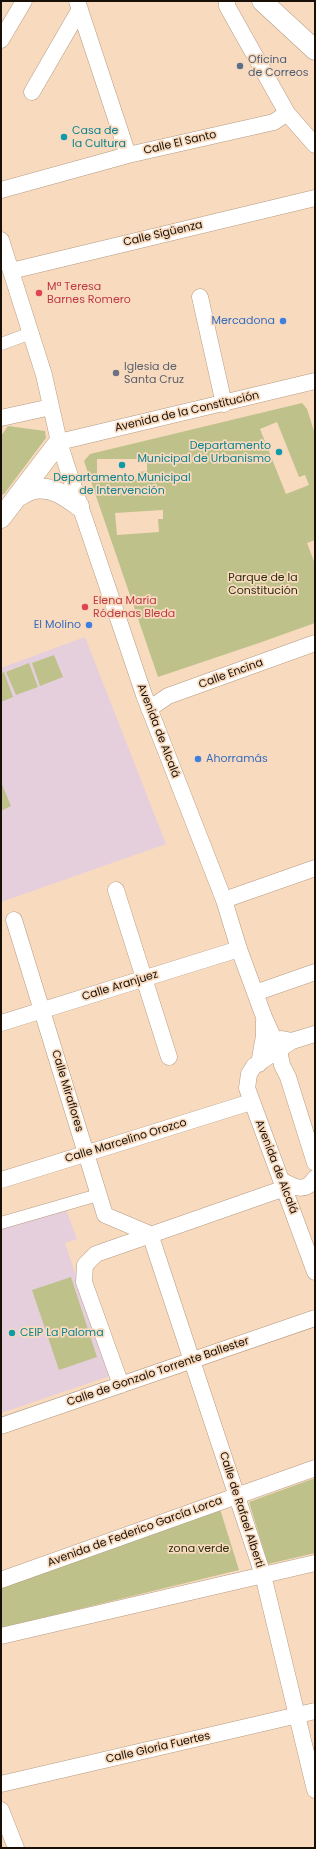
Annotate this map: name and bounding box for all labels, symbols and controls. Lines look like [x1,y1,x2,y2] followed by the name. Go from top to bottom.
[248,53,309,79] place label: Oficina de Correos
[235,61,245,71] marker: Oficina de Correos
[72,124,126,150] place label: Casa de la Cultura
[142,128,218,158] street label: Calle El Santo
[59,132,69,142] marker: Casa de la Cultura
[122,218,204,250] street label: Calle Sigüenza
[47,280,131,306] place label: Mª Teresa Barnes Romero
[34,288,44,298] marker: Mª Teresa Barnes Romero
[212,314,275,328] place label: Mercadona
[278,316,288,326] marker: Mercadona
[124,360,184,386] place label: Iglesia de Santa Cruz
[111,368,121,378] marker: Iglesia de Santa Cruz
[114,389,260,435] street label: Avenida de la Constitución
[137,439,271,465] place label: Departamento Municipal de Urbanismo
[274,447,284,457] marker: Departamento Municipal de Urbanismo
[117,460,127,470] marker: Departamento Municipal de Intervención
[53,471,191,497] place label: Departamento Municipal de Intervención
[228,571,298,597] park label: Parque de la Constitución
[93,594,175,620] place label: Elena María Ródenas Bleda
[80,602,90,612] marker: Elena María Ródenas Bleda
[34,618,81,632] place label: El Molino
[84,620,94,630] marker: El Molino
[197,656,265,692] street label: Calle Encina
[134,682,182,780] street label: Avenida de Alcalá
[206,752,268,766] place label: Ahorramás
[193,754,203,764] marker: Ahorramás
[80,968,160,1004] street label: Calle Aranjuez
[48,1049,86,1133] street label: Calle Miraflores
[64,1116,188,1166] street label: Calle Marcelino Orozco
[252,1118,300,1216] street label: Avenida de Alcalá
[20,1326,104,1340] place label: CEIP La Paloma
[7,1328,17,1338] marker: CEIP La Paloma
[65,1335,251,1409] street label: Calle de Gonzalo Torrente Ballester
[216,1450,266,1570] street label: Calle de Rafael Alberti
[46,1494,224,1570] street label: Avenida de Federico García Lorca
[169,1542,229,1556] park label: zona verde
[105,1730,211,1766] street label: Calle Gloria Fuertes

